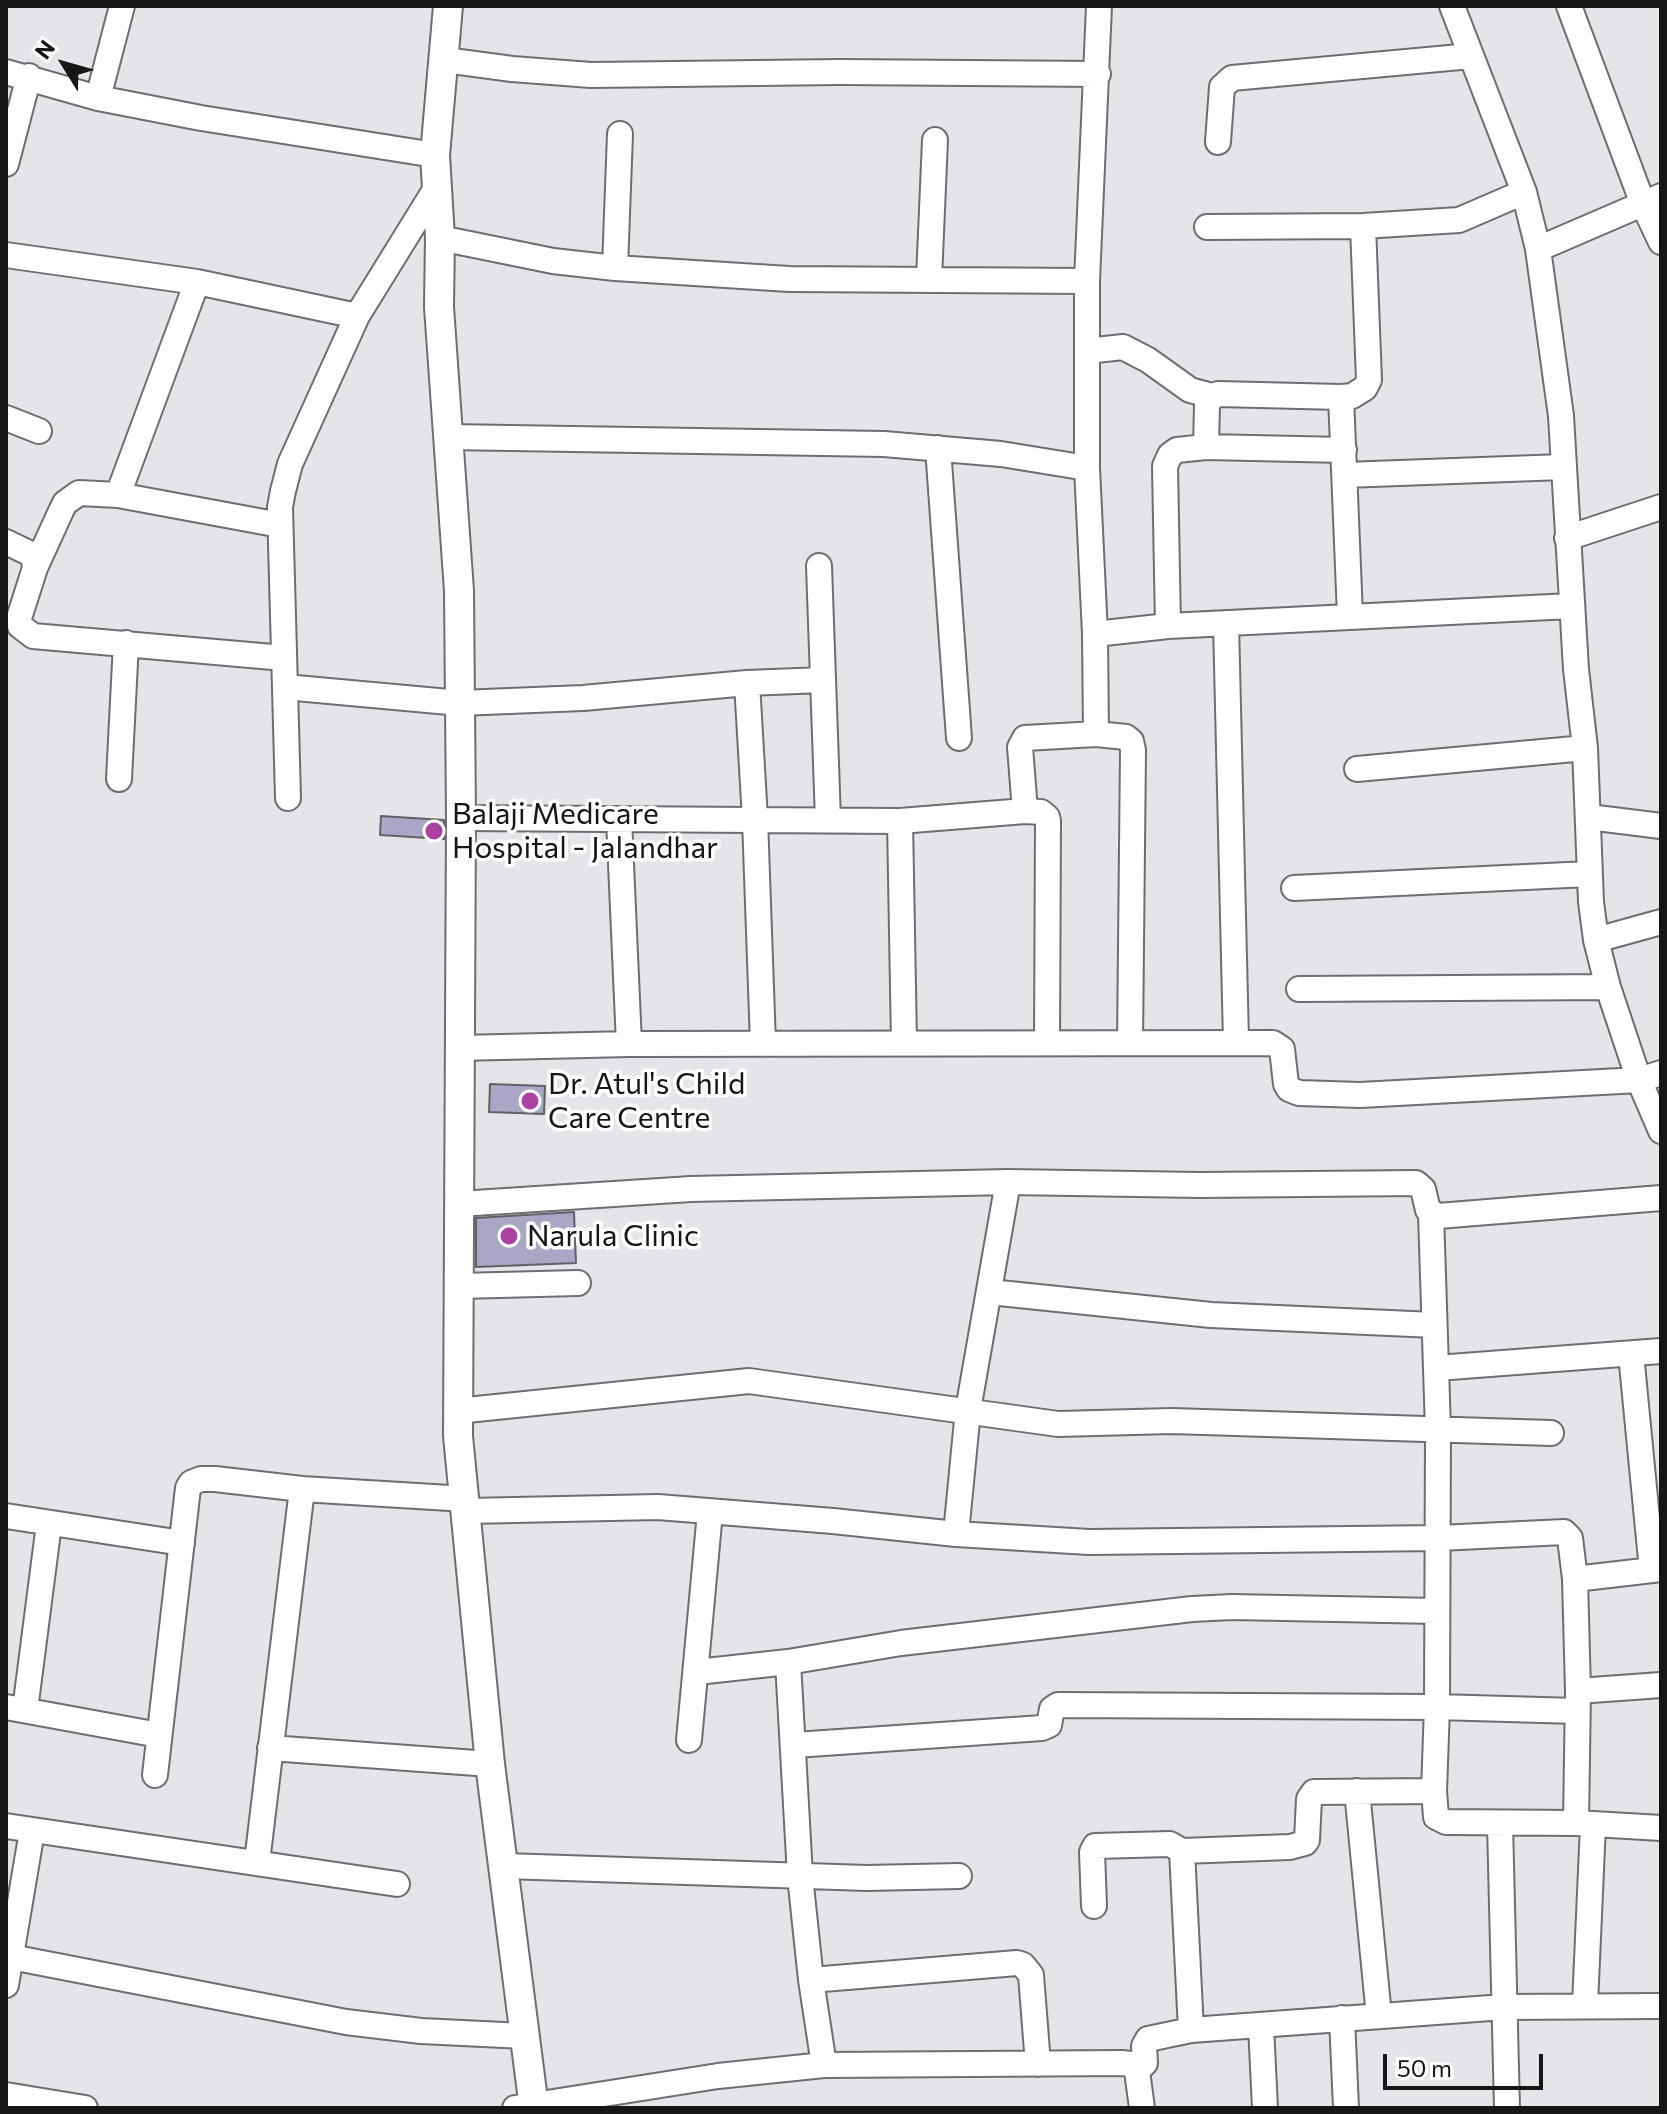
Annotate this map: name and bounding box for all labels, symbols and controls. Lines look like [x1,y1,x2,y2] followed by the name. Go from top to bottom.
[24,24,104,104] north arrow
[29,35,60,64] text: N
[452,796,718,866] place label: Balaji Medicare Hospital - Jalandhar
[423,820,445,842] marker: Balaji Medicare Hospital - Jalandhar
[548,1066,745,1136] place label: Dr. Atul's Child Care Centre
[519,1090,541,1112] marker: Dr. Atul's Child Care Centre
[527,1218,699,1254] place label: Narula Clinic
[498,1225,520,1247] marker: Narula Clinic
[1387,2038,1547,2088] scale bar
[1397,2053,1452,2082] text: 50 m

